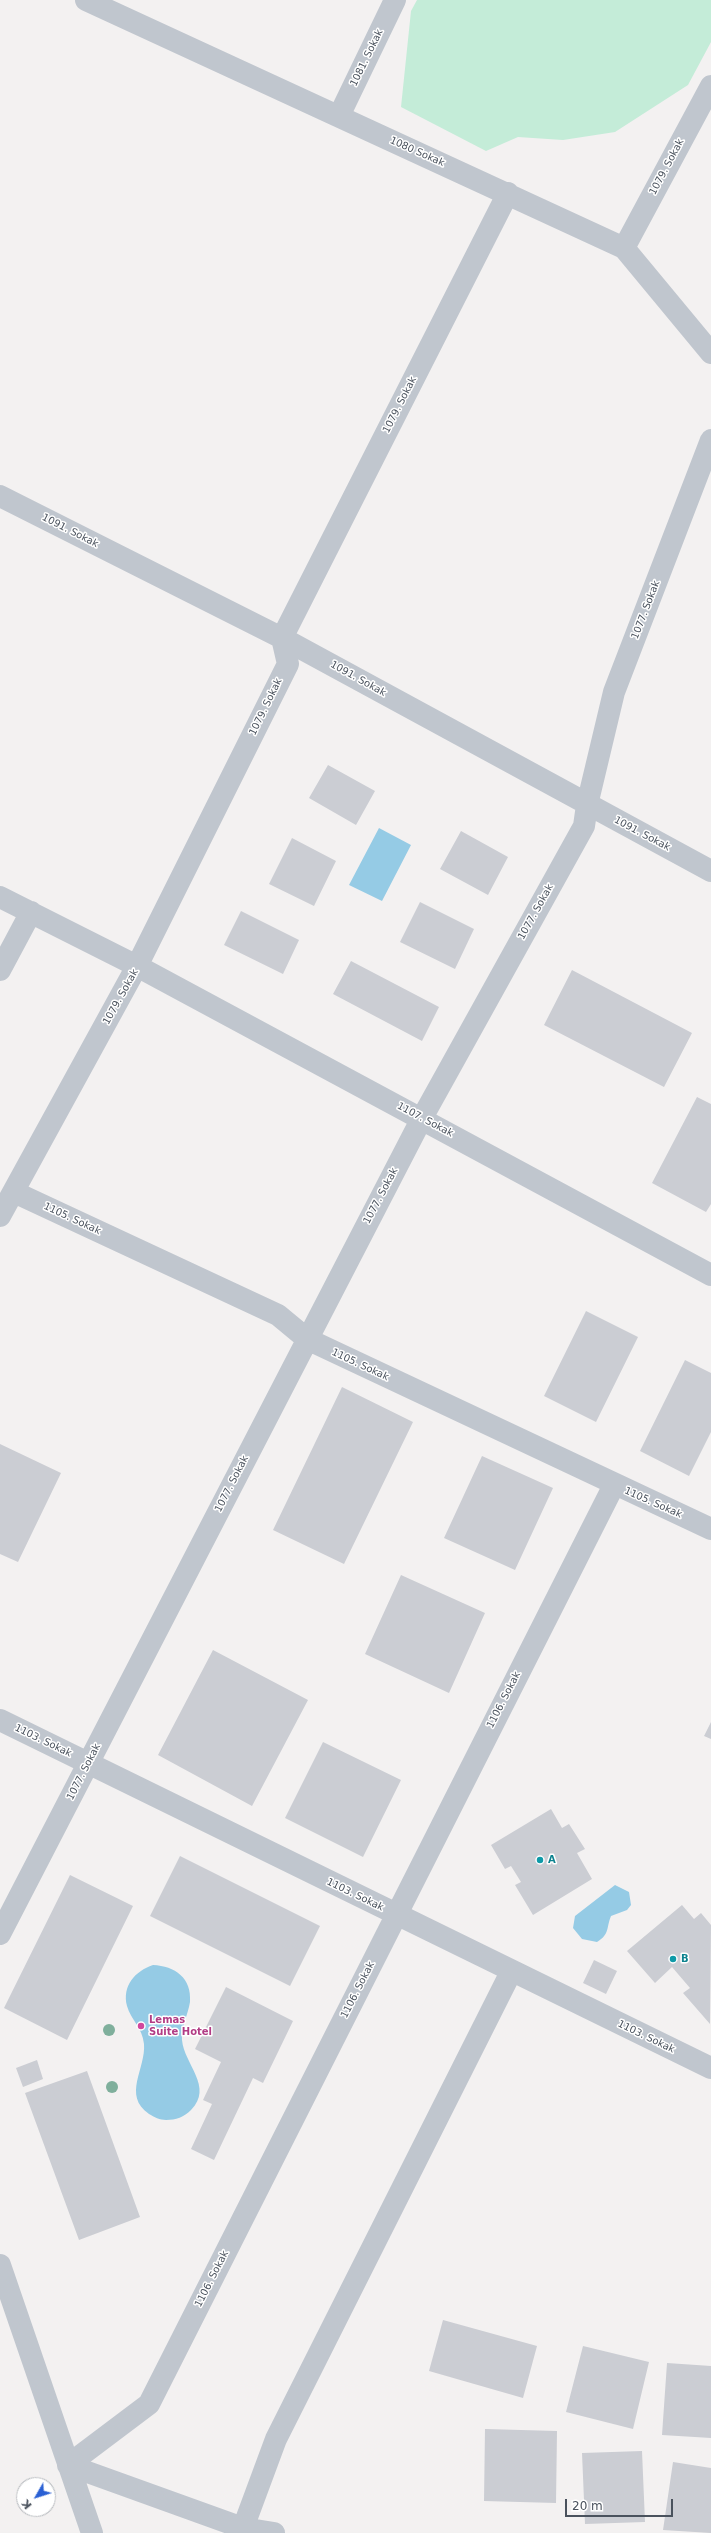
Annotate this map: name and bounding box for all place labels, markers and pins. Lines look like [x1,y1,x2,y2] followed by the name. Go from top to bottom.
[548,1854,556,1866] place label: A
[535,1855,545,1865] marker: A
[681,1953,689,1965] place label: B
[668,1954,678,1964] marker: B
[149,2014,212,2038] place label: Lemas Suite Hotel
[136,2021,146,2031] marker: Lemas Suite Hotel

